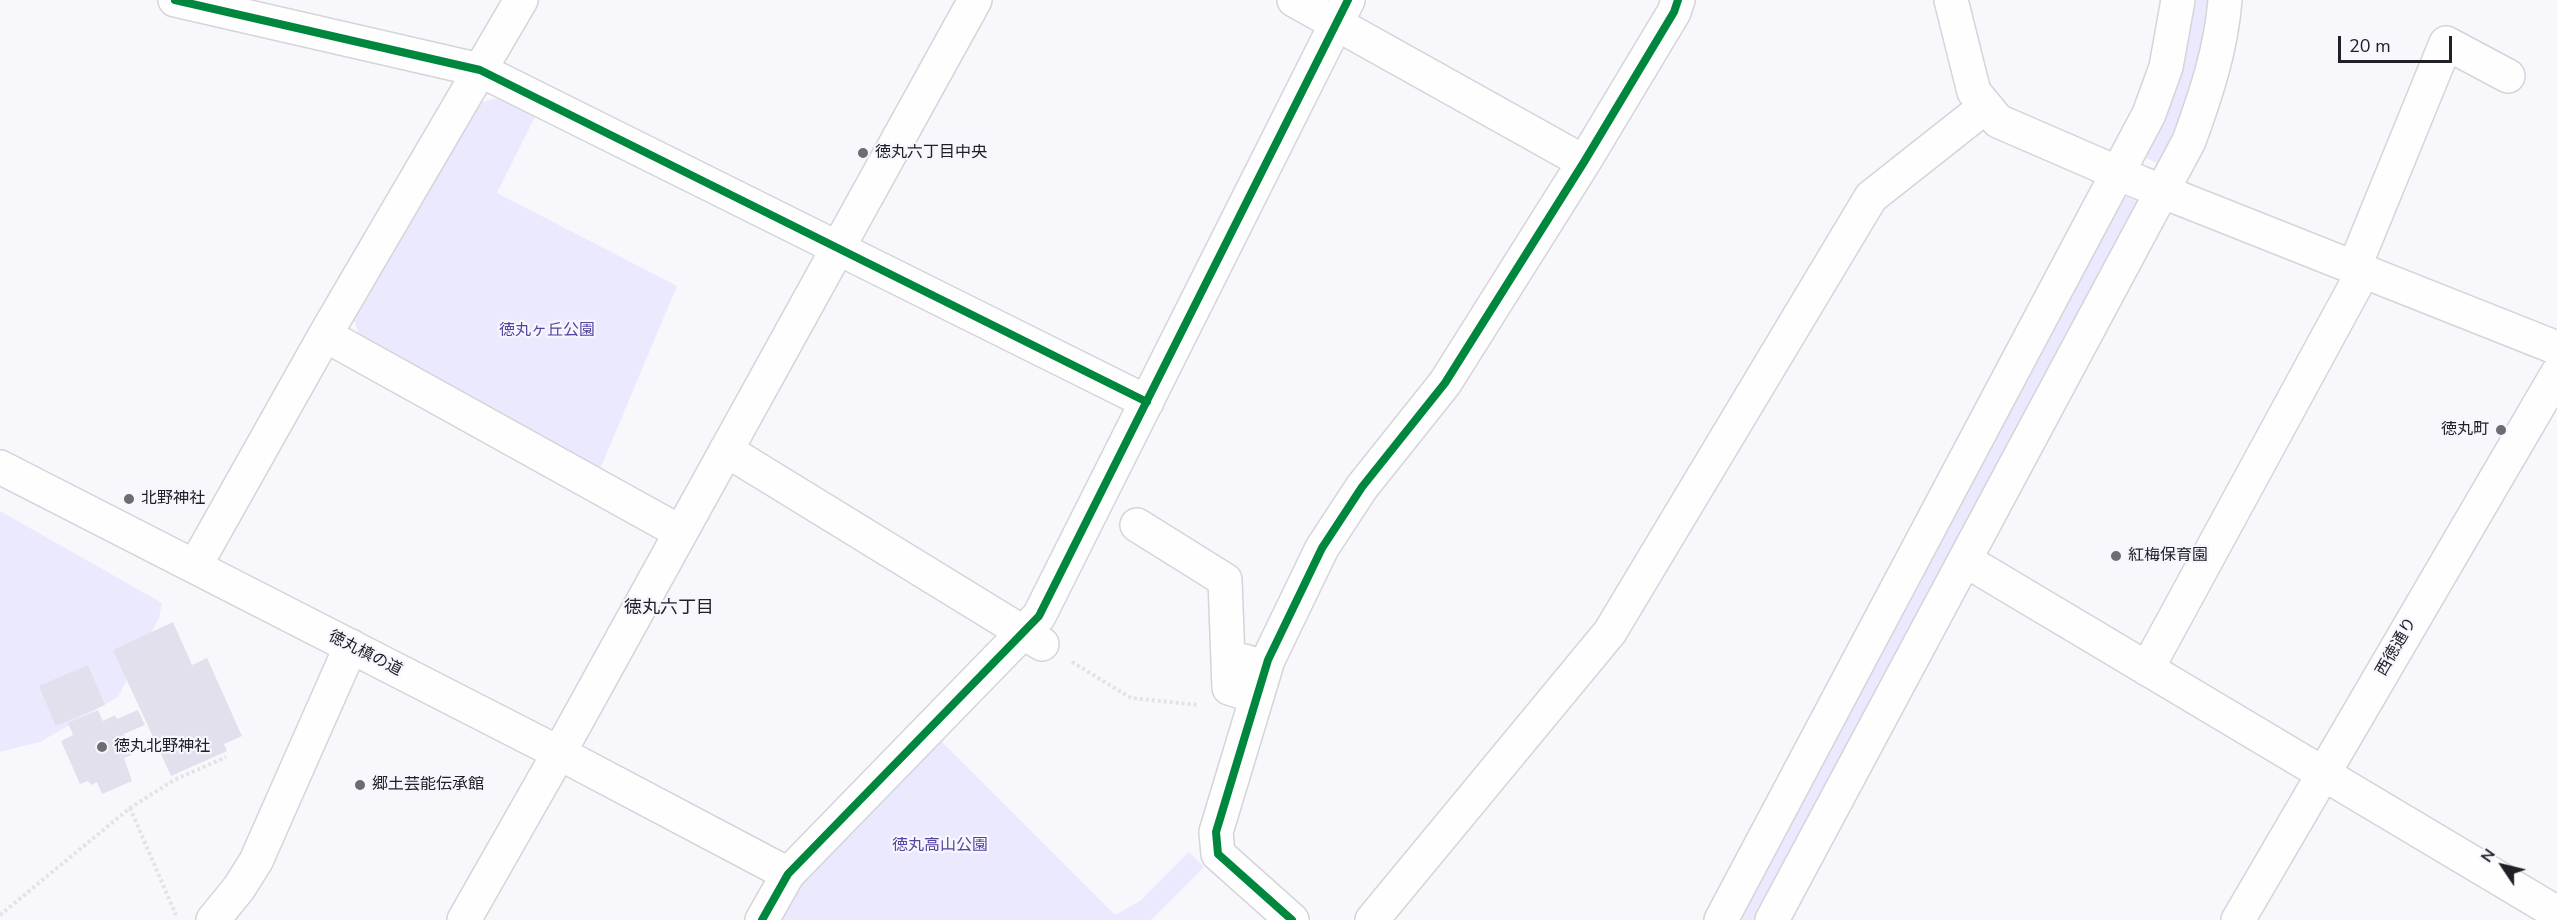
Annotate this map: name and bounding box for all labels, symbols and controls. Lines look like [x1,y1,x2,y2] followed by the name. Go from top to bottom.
[2341,24,2455,62] scale bar
[2349,34,2391,58] text: 20 m
[875,143,987,163] place label: 徳丸六丁目中央
[856,146,870,160] marker: 徳丸六丁目中央
[499,321,595,341] park label: 徳丸ヶ丘公園
[2441,420,2489,440] place label: 徳丸町
[2494,423,2508,437] marker: 徳丸町
[141,489,205,509] place label: 北野神社
[122,492,136,506] marker: 北野神社
[2128,546,2208,566] place label: 紅梅保育園
[2109,549,2123,563] marker: 紅梅保育園
[624,598,714,620] district label: 徳丸六丁目
[2373,614,2421,680] street label: 西徳通り
[325,627,405,681] street label: 徳丸槙の道
[114,737,210,757] place label: 徳丸北野神社
[95,740,109,754] marker: 徳丸北野神社
[372,775,484,795] place label: 郷土芸能伝承館
[353,778,367,792] marker: 郷土芸能伝承館
[892,836,988,856] park label: 徳丸高山公園
[2473,836,2533,896] north arrow
[2476,844,2501,867] text: N

